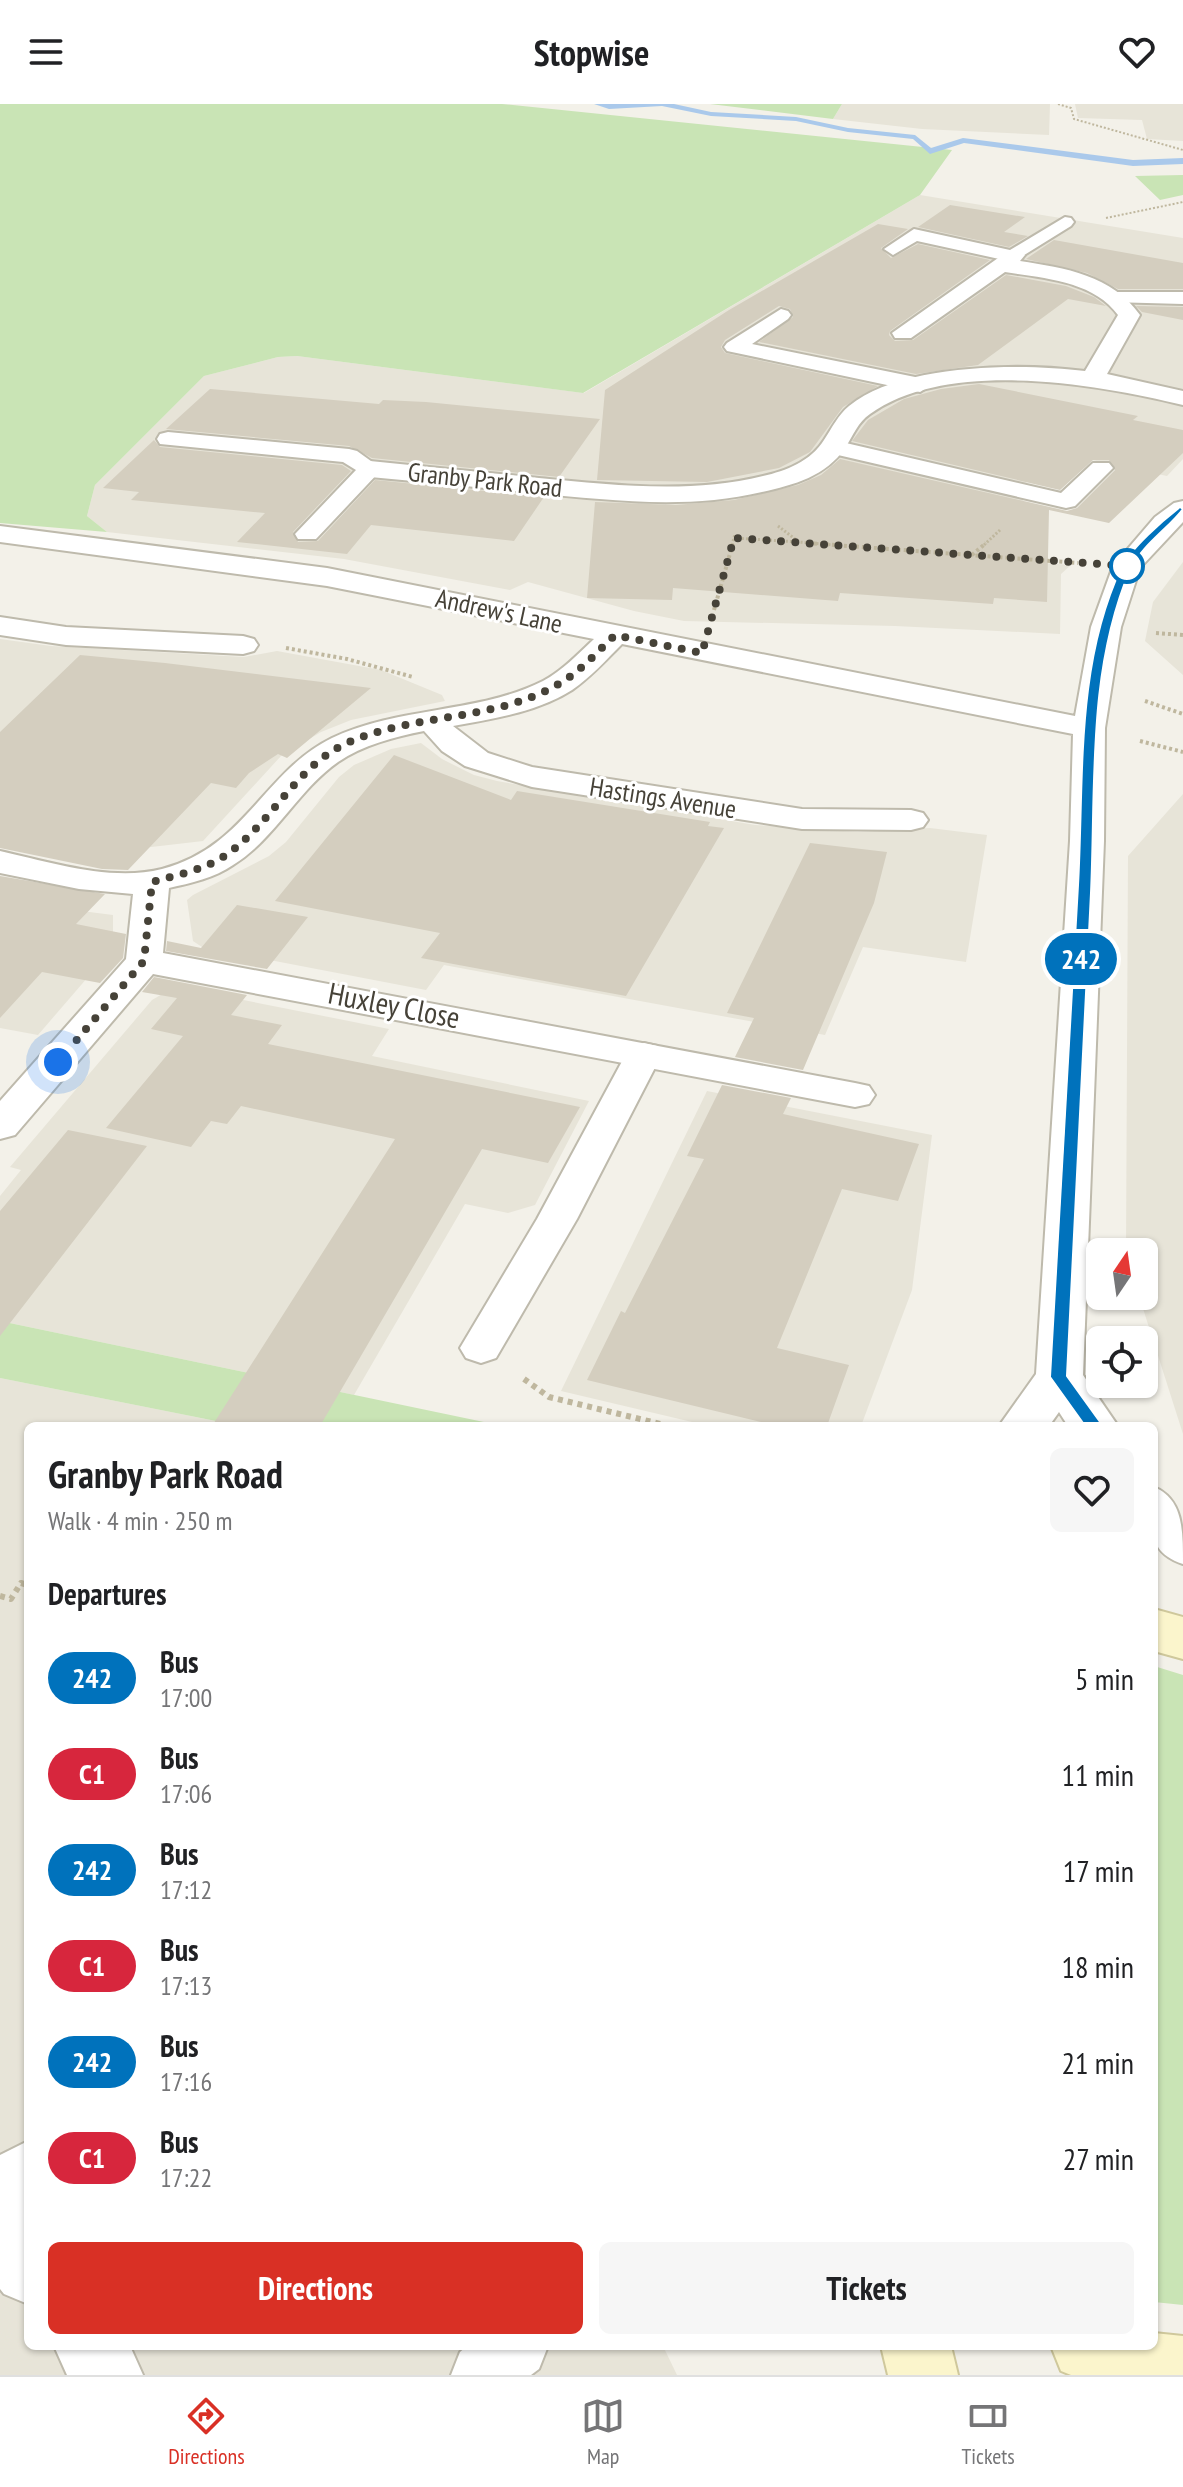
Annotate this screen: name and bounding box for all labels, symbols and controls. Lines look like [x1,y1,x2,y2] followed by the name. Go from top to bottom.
[534,29,649,76] text: Stopwise
[24,30,68,74] icon: menu
[1115,30,1159,74] icon: heart
[406,455,564,504] street label: Granby Park Road
[1110,549,1144,583] unlabelled marker
[433,581,565,640] street label: Andrew's Lane
[587,770,739,825] street label: Hastings Avenue
[1035,933,1127,985] line badge: 242
[1061,940,1101,977] text: 242
[325,973,463,1036] street label: Huxley Close
[38,1042,78,1082] your location
[1086,1238,1158,1310] north arrow
[1086,1238,1158,1398] map controls
[1086,1326,1158,1398] button: locate
[1050,1448,1134,1532] button: heart
[48,1449,283,1498] text: Granby Park Road
[48,1504,232,1537] text: Walk · 4 min · 250 m
[48,1574,166,1613] text: Departures
[160,1642,199,1681] text: Bus
[72,1659,112,1696] text: 242
[1075,1659,1134,1698] text: 5 min
[160,1681,212,1714] text: 17:00
[160,1738,199,1777] text: Bus
[79,1755,105,1792] text: C1
[1061,1755,1134,1794] text: 11 min
[160,1777,212,1810] text: 17:06
[160,1834,199,1873] text: Bus
[72,1851,112,1888] text: 242
[1063,1851,1134,1890] text: 17 min
[160,1873,212,1906] text: 17:12
[160,1930,199,1969] text: Bus
[79,1947,105,1984] text: C1
[1061,1947,1134,1986] text: 18 min
[160,1969,212,2002] text: 17:13
[160,2026,199,2065] text: Bus
[72,2043,112,2080] text: 242
[1061,2043,1134,2082] text: 21 min
[160,2065,212,2098] text: 17:16
[160,2122,199,2161] text: Bus
[79,2139,105,2176] text: C1
[1063,2139,1134,2178] text: 27 min
[160,2161,212,2194] text: 17:22
[48,2242,583,2334] button: Directions
[599,2242,1134,2334] button: Tickets
[168,2394,245,2470] tab: Directions
[581,2394,625,2470] tab: Map
[961,2394,1015,2470] tab: Tickets

